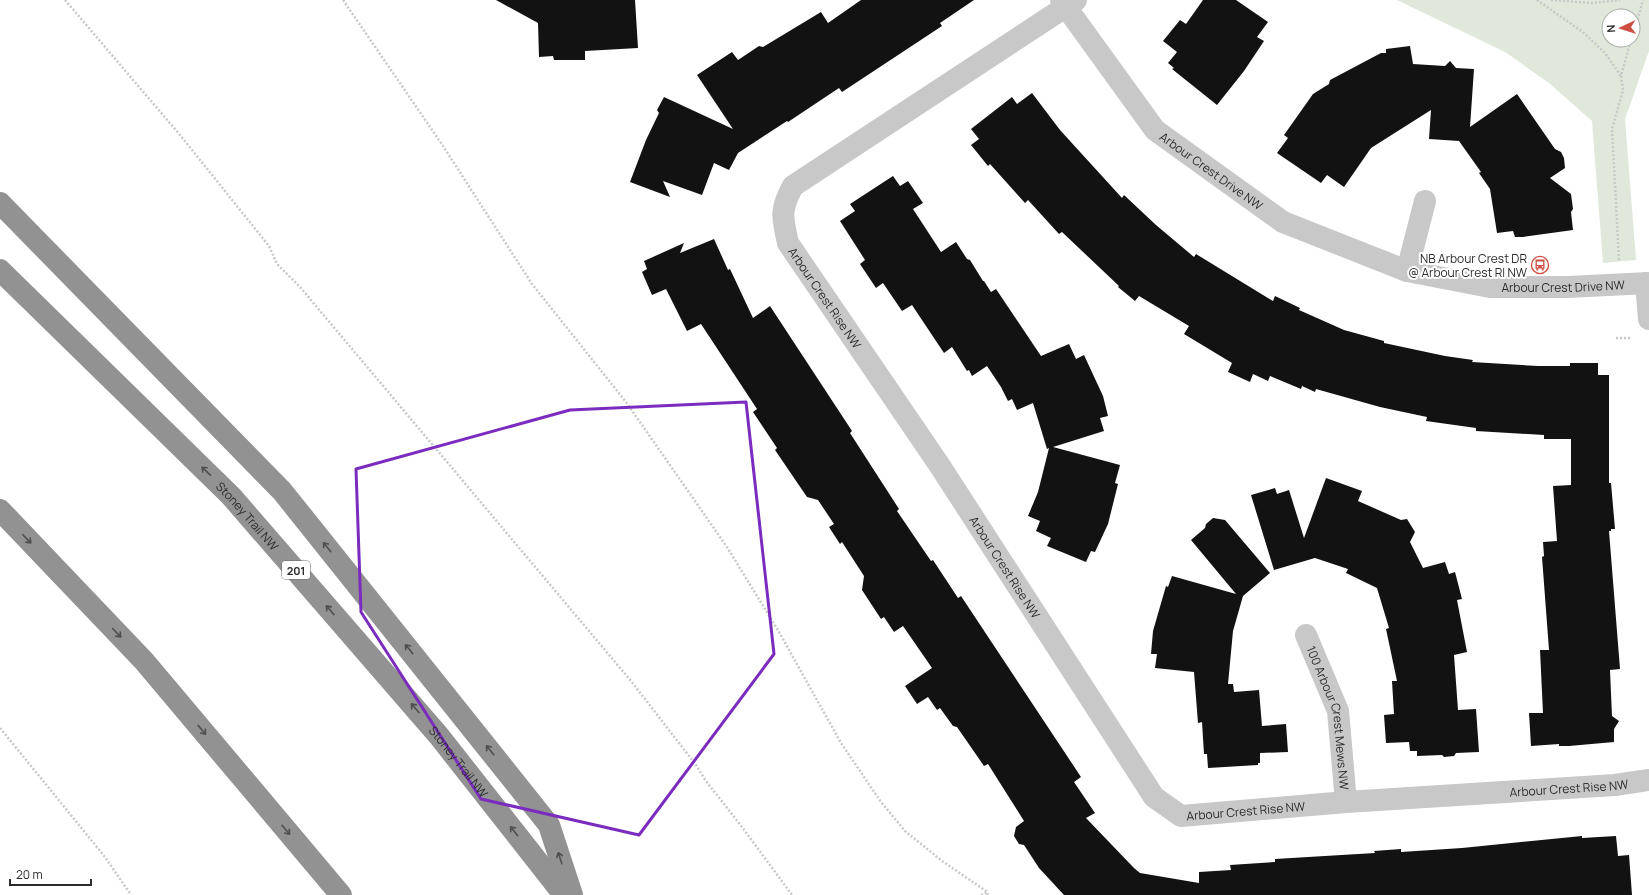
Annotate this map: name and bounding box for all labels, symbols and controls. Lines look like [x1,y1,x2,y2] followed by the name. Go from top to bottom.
[1601,8,1641,48] north arrow
[1603,24,1618,33] text: N
[1156,128,1267,214] street label: Arbour Crest Drive NW
[785,244,866,352] street label: Arbour Crest Rise NW
[1408,250,1528,281] place label: NB Arbour Crest DR @ Arbour Crest RI NW
[1530,255,1550,275] bus stop icon: NB Arbour Crest DR @ Arbour Crest RI NW
[1501,276,1626,296] street label: Arbour Crest Drive NW
[201,466,211,476] one-way arrow
[213,478,283,554] street label: Stoney Trail NW
[966,512,1045,622] street label: Arbour Crest Rise NW
[22,533,31,543] one-way arrow
[323,542,332,553] one-way arrow
[282,561,310,579] road number: 201
[325,605,335,615] one-way arrow
[112,628,122,638] one-way arrow
[404,643,413,654] one-way arrow
[1303,643,1353,791] street label: 100 Arbour Crest Mews NW
[411,704,420,714] one-way arrow
[425,722,493,801] street label: Stoney Trail NW
[198,725,207,736] one-way arrow
[485,745,494,756] one-way arrow
[1509,775,1630,800] street label: Arbour Crest Rise NW
[1186,797,1306,824] street label: Arbour Crest Rise NW
[282,824,291,835] one-way arrow
[510,826,518,837] one-way arrow
[556,852,563,865] one-way arrow
[10,861,91,887] scale bar
[16,866,43,883] text: 20 m

